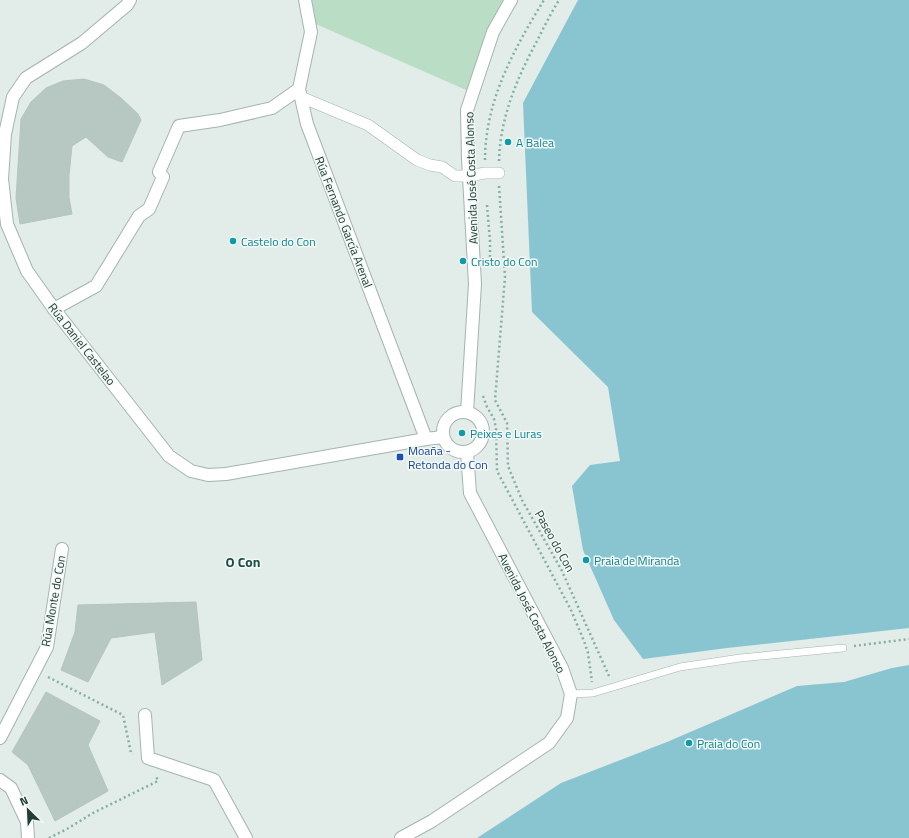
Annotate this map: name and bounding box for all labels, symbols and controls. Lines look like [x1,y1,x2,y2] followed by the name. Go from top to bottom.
[459,111,483,245] street label: Avenida José Costa Alonso
[516,133,554,152] place label: A Balea
[503,137,513,147] marker: A Balea
[310,154,378,290] street label: Rúa Fernando García Arenal
[241,232,316,251] place label: Castelo do Con
[228,236,238,246] marker: Castelo do Con
[471,252,538,271] place label: Cristo do Con
[458,256,468,266] marker: Cristo do Con
[44,299,120,389] street label: Rúa Daniel Castelao
[470,424,542,443] place label: Peixes e Luras
[457,428,467,438] marker: Peixes e Luras
[408,441,488,474] place label: Moaña - Retonda do Con
[395,452,405,462] marker: Moaña - Retonda do Con
[530,507,580,575] street label: Paseo do Con
[493,550,571,676] street label: Avenida José Costa Alonso
[226,551,260,572] district label: O Con
[594,551,679,570] place label: Praia de Miranda
[36,554,70,648] street label: Rúa Monte do Con
[581,555,591,565] marker: Praia de Miranda
[697,734,760,753] place label: Praia do Con
[684,738,694,748] marker: Praia do Con
[8,790,48,830] north arrow
[17,792,31,810] text: N

